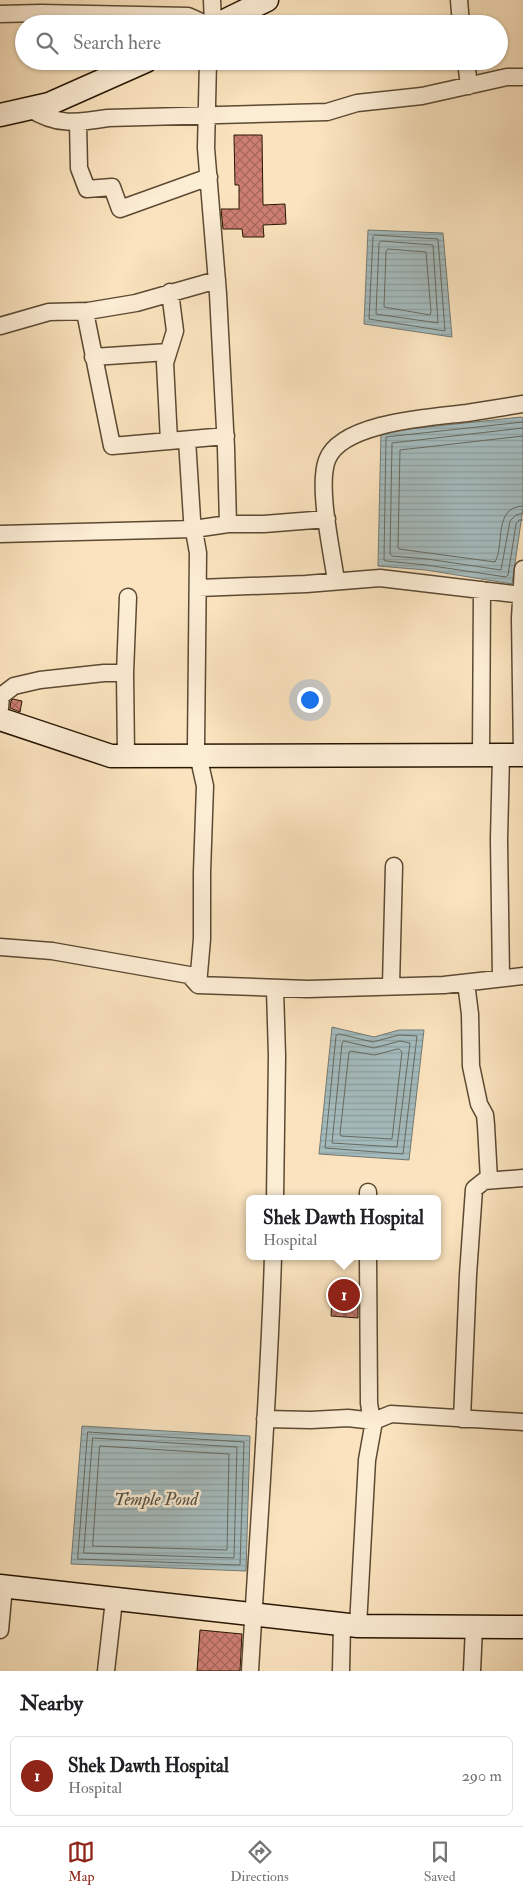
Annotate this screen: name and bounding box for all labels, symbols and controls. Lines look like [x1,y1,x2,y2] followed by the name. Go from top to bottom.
[15,15,508,70] search box
[33,29,61,57] icon: search
[73,31,161,55] text: Search here
[297,687,323,713] your location
[246,1195,441,1260] popup
[263,1206,424,1230] text: Shek Dawth Hospital
[263,1230,317,1250] text: Hospital
[328,1276,360,1314] pin: 1
[114,1488,199,1511] water label: Temple Pond
[20,1690,83,1717] text: Nearby
[68,1754,229,1778] text: Shek Dawth Hospital
[34,1766,40,1786] text: 1
[462,1766,502,1786] text: 290 m
[68,1778,122,1798] text: Hospital
[67,1838,95,1885] tab: Map
[230,1838,289,1885] tab: Directions
[424,1838,456,1885] tab: Saved

